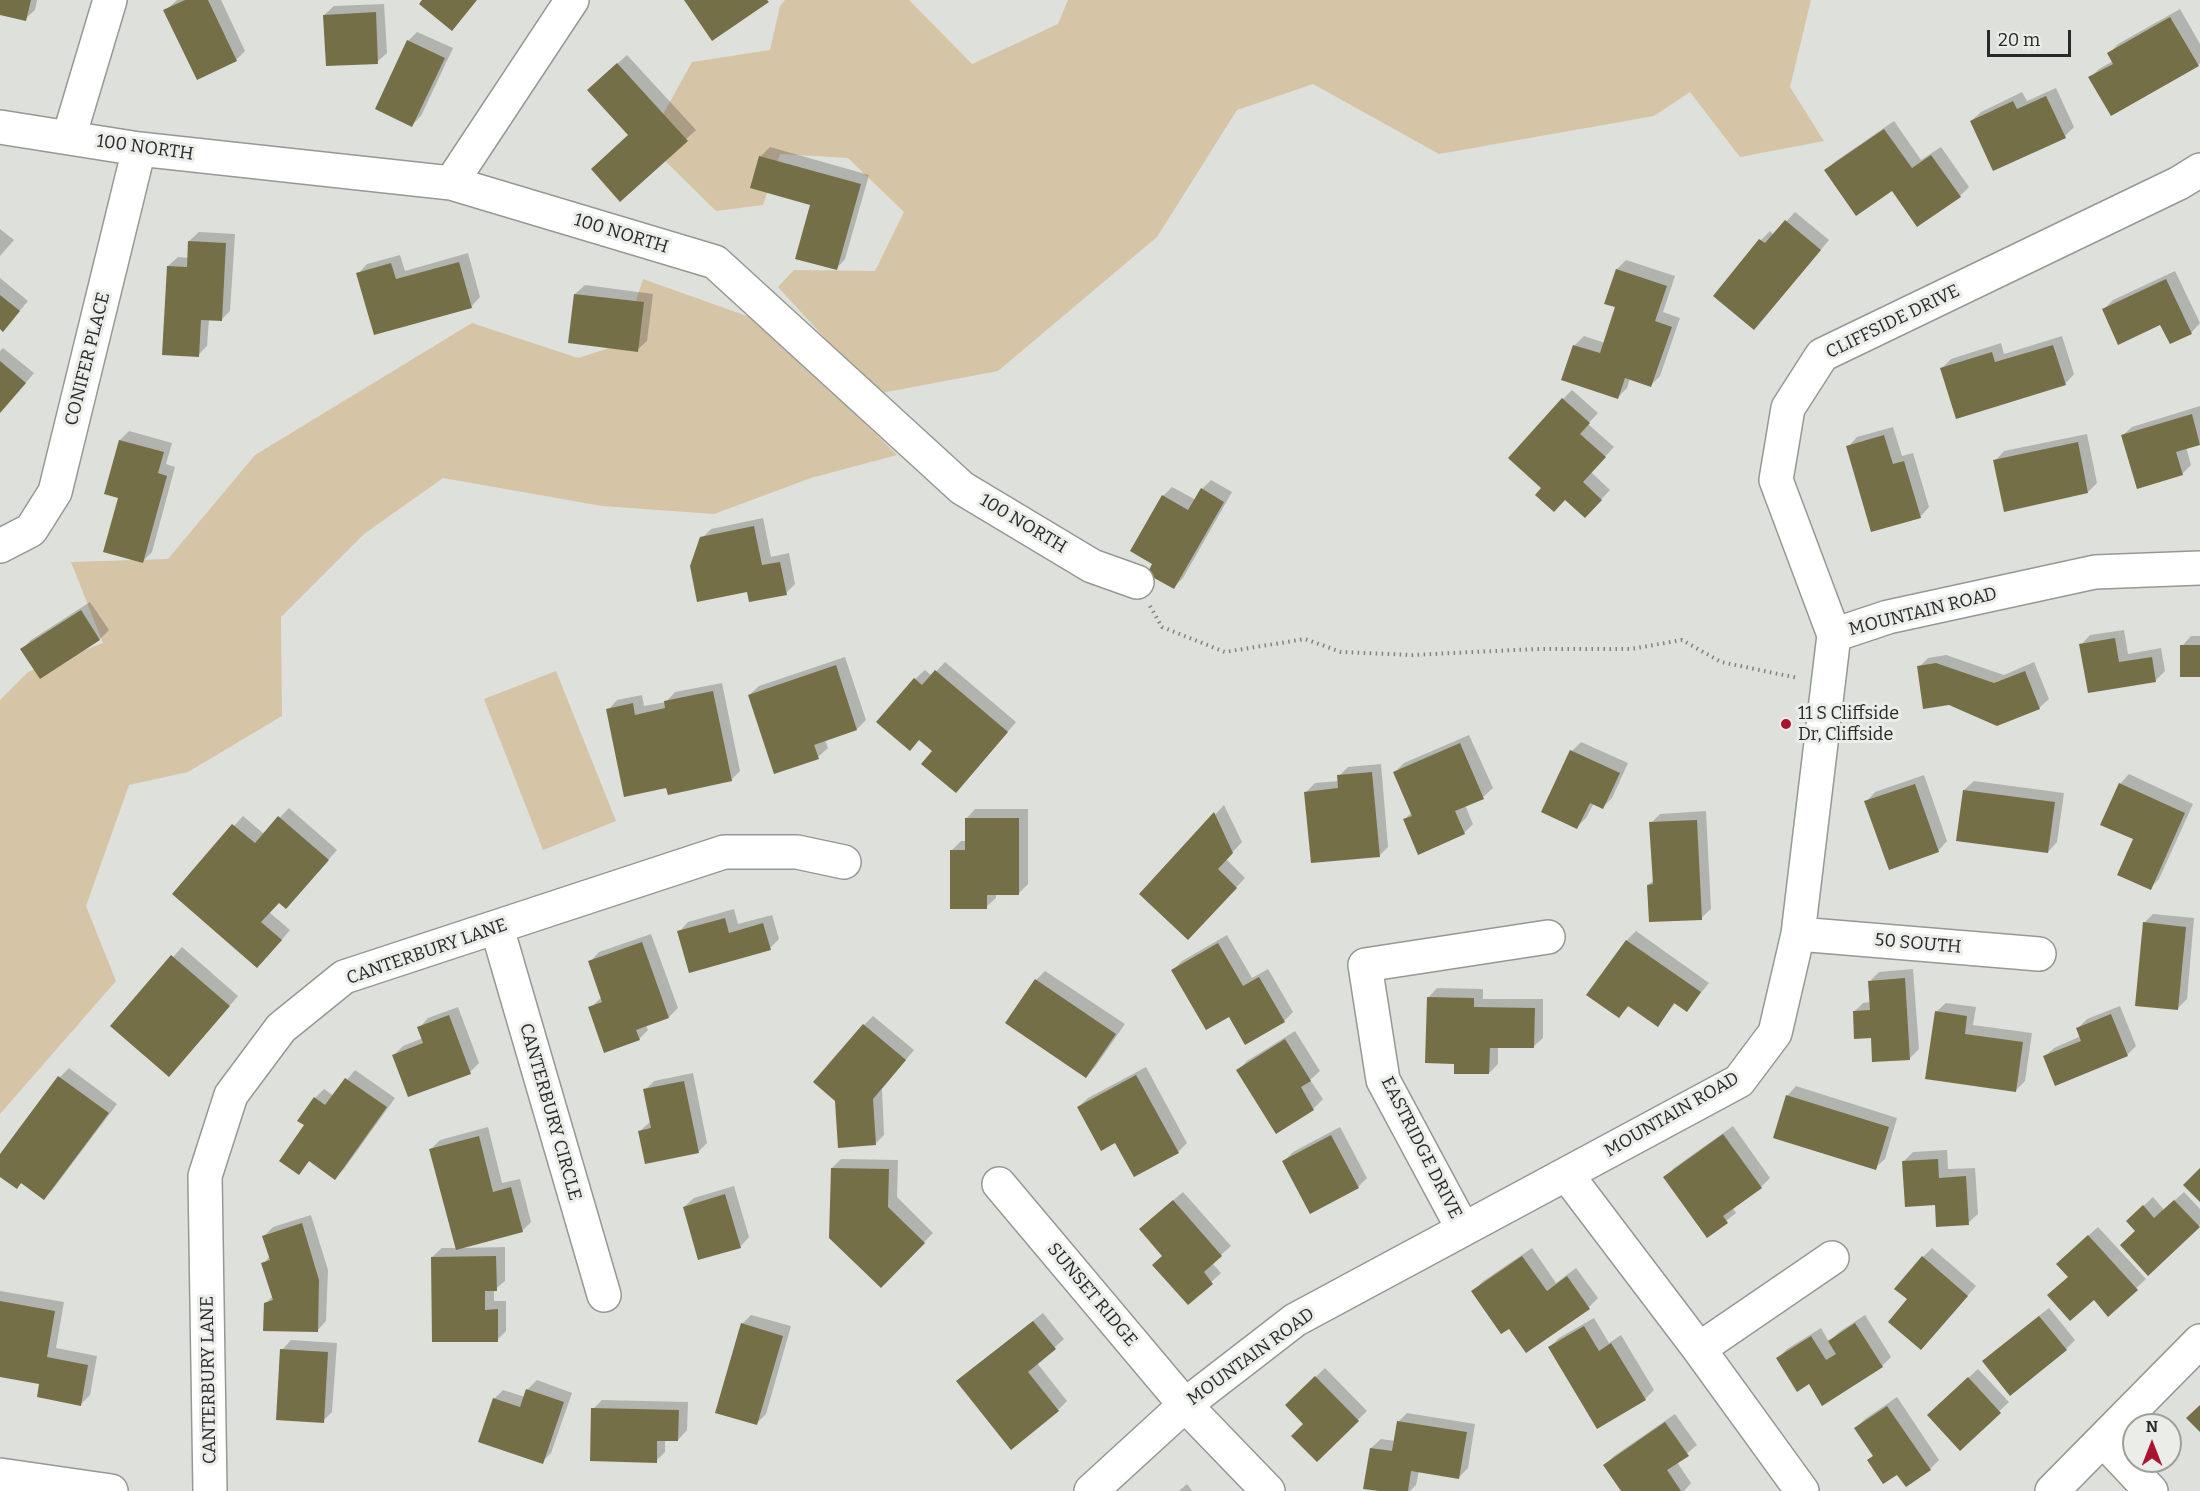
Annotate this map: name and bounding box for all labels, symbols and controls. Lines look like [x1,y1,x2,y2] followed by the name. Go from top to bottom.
[1990,18,2074,56] scale bar
[1998,29,2040,51] text: 20 m
[95,131,195,165] street label: 100 NORTH
[571,209,671,259] street label: 100 NORTH
[1823,280,1963,364] street label: CLIFFSIDE DRIVE
[61,290,115,428] street label: CONIFER PLACE
[976,490,1070,558] street label: 100 NORTH
[1847,583,1999,641] street label: MOUNTAIN ROAD
[1798,703,1899,746] place label: 11 S Cliffside Dr, Cliffside
[1779,717,1793,731] marker: 11 S Cliffside Dr, Cliffside
[344,914,510,990] street label: CANTERBURY LANE
[1874,929,1962,959] street label: 50 SOUTH
[514,1021,586,1203] street label: CANTERBURY CIRCLE
[1601,1068,1743,1162] street label: MOUNTAIN ROAD
[1376,1073,1466,1223] street label: EASTRIDGE DRIVE
[1042,1239,1142,1351] street label: SUNSET RIDGE
[197,1296,221,1464] street label: CANTERBURY LANE
[1183,1304,1319,1410] street label: MOUNTAIN ROAD
[2122,1413,2182,1473] north arrow
[2146,1417,2158,1436] text: N

